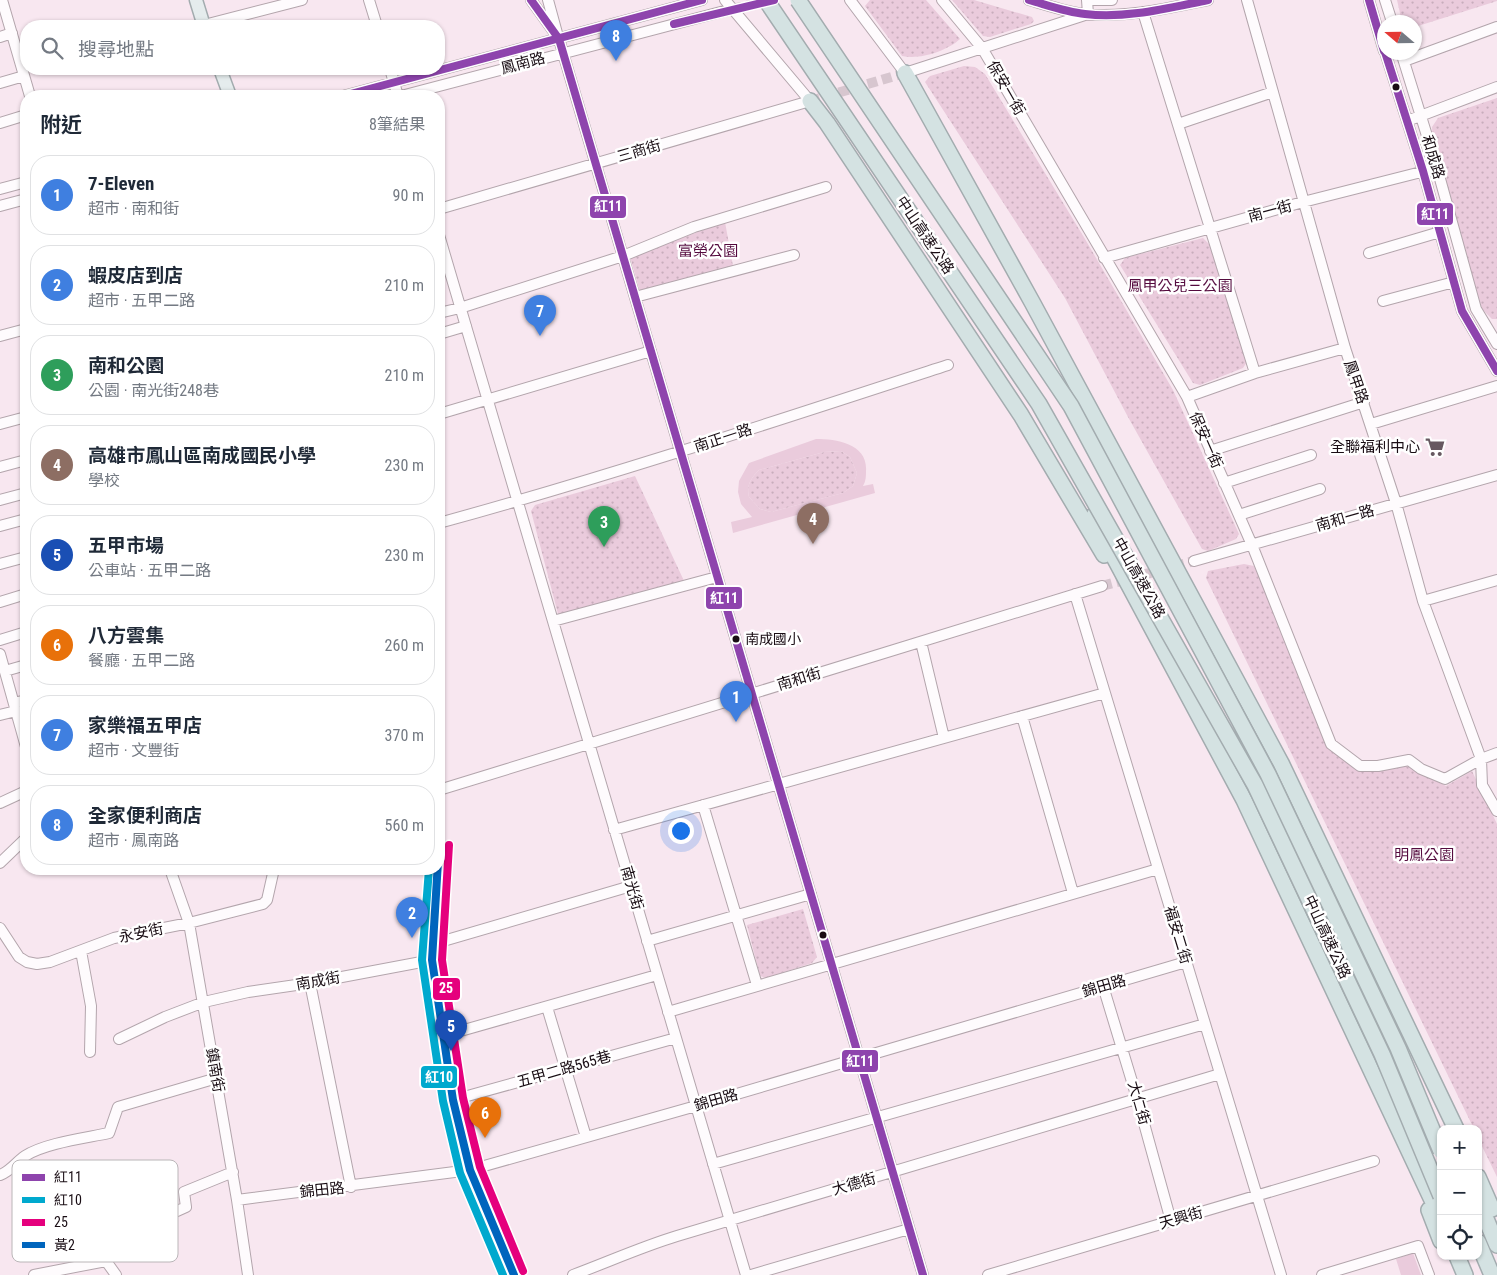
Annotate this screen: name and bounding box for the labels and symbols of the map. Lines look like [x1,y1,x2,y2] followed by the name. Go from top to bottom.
[1377,15,1422,60] north arrow
[600,20,632,61] pin: 8
[499,48,547,78] street label: 鳳南路
[983,58,1029,118] street label: 保安一街
[1391,82,1401,92] unlabelled marker
[1418,133,1448,181] street label: 和成路
[615,136,663,166] street label: 三商街
[892,193,958,277] street label: 中山高速公路
[589,195,627,219] line badge: 紅11
[1246,196,1294,226] street label: 南一街
[594,198,622,214] text: 紅11
[1416,202,1454,226] line badge: 紅11
[1421,206,1449,222] text: 紅11
[678,242,738,260] park label: 富榮公園
[1127,277,1233,295] park label: 鳳甲公兒三公園
[524,295,556,336] pin: 7
[1340,358,1372,406] street label: 鳳甲路
[1186,409,1226,471] street label: 保安一街
[692,420,754,456] street label: 南正一路
[1424,436,1446,458] supermarket icon: 全聯福利中心
[1330,438,1420,456] place label: 全聯福利中心
[1314,501,1376,535] street label: 南和一路
[797,503,829,544] pin: 4
[588,506,620,547] pin: 3
[1109,534,1169,622] street label: 中山高速公路
[705,586,743,610] line badge: 紅11
[710,590,738,606] text: 紅11
[745,631,801,647] place label: 南成國小
[731,634,741,644] marker: 南成國小
[775,664,823,694] street label: 南和街
[720,681,752,722] pin: 1
[668,818,694,844] your location
[1394,846,1454,864] park label: 明鳳公園
[617,864,647,912] street label: 南光街
[1300,892,1354,982] street label: 中山高速公路
[396,897,428,938] pin: 2
[1161,904,1195,966] street label: 福安二街
[117,920,165,946] street label: 永安街
[818,930,828,940] unlabelled marker
[294,968,342,994] street label: 南成街
[1080,971,1128,1001] street label: 錦田路
[432,977,461,1001] line badge: 25
[439,980,453,996] text: 25
[435,1010,467,1051] pin: 5
[202,1046,228,1094] street label: 鎮南街
[515,1047,613,1091] street label: 五甲二路565巷
[841,1049,879,1073] line badge: 紅11
[846,1053,874,1069] text: 紅11
[420,1065,458,1089] line badge: 紅10
[425,1069,453,1085] text: 紅10
[1124,1079,1154,1127] street label: 大仁街
[692,1085,740,1115] street label: 錦田路
[469,1097,501,1138] pin: 6
[12,1160,178,1262] legend
[54,1169,82,1185] text: 紅11
[830,1169,878,1199] street label: 大德街
[299,1179,345,1201] street label: 錦田路
[54,1192,82,1208] text: 紅10
[1157,1203,1205,1233] street label: 天興街
[54,1214,68,1230] text: 25
[54,1237,75,1253] text: 黃2

